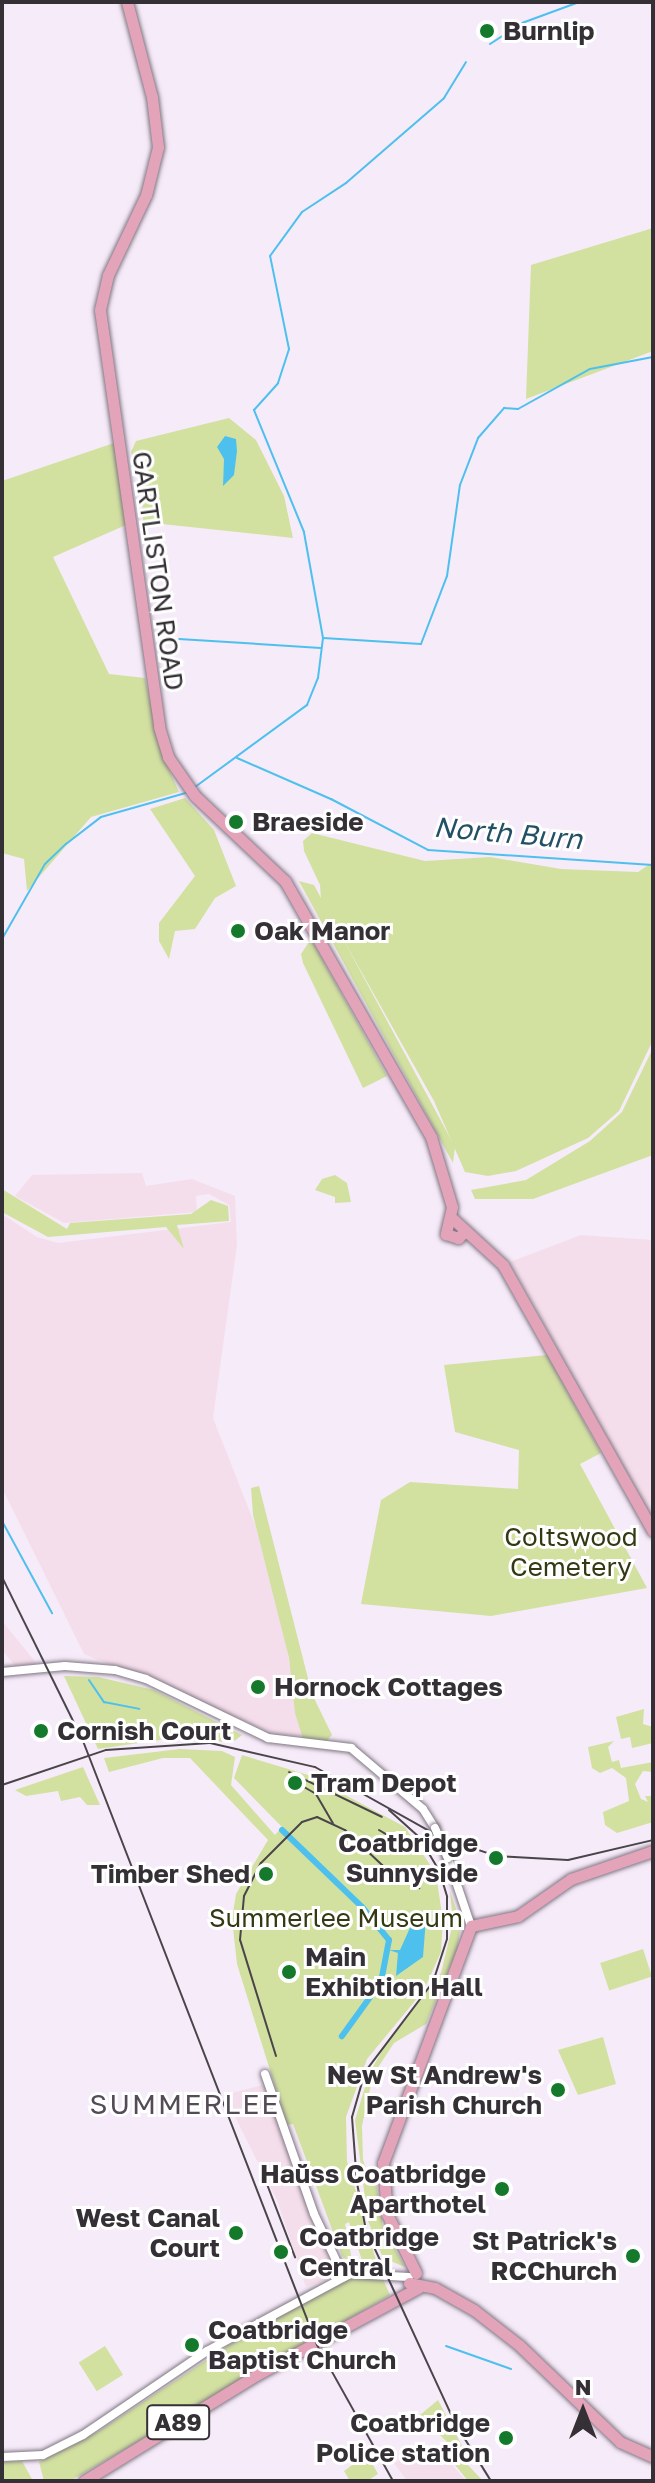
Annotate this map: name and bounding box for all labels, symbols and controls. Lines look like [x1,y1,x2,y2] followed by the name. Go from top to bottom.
[503,15,594,47] place label: Burnlip
[478,22,496,40] marker: Burnlip
[126,449,190,693] street label: GARTLISTON ROAD
[252,806,364,838] place label: Braeside
[432,810,584,856] water label: North Burn
[227,813,245,831] marker: Braeside
[254,915,390,947] place label: Oak Manor
[229,922,247,940] marker: Oak Manor
[504,1521,638,1582] park label: Coltswood Cemetery
[274,1671,503,1703] place label: Hornock Cottages
[249,1678,267,1696] marker: Hornock Cottages
[57,1715,231,1747] place label: Cornish Court
[32,1722,50,1740] marker: Cornish Court
[311,1767,457,1799] place label: Tram Depot
[286,1774,304,1792] marker: Tram Depot
[338,1827,478,1888] place label: Coatbridge Sunnyside
[485,1847,507,1869] marker: Coatbridge Sunnyside
[91,1858,250,1890] place label: Timber Shed
[257,1865,275,1883] marker: Timber Shed
[209,1902,463,1934] park label: Summerlee Museum
[305,1941,483,2002] place label: Main Exhibtion Hall
[280,1963,298,1981] marker: Main Exhibtion Hall
[327,2059,542,2120] place label: New St Andrew's Parish Church
[549,2081,567,2099] marker: New St Andrew's Parish Church
[90,2087,280,2121] district label: SUMMERLEE
[260,2158,486,2220] place label: Haŭss Coatbridge Aparthotel
[493,2180,511,2198] marker: Haŭss Coatbridge Aparthotel
[76,2202,220,2264] place label: West Canal Court
[299,2221,439,2282] place label: Coatbridge Central
[227,2224,245,2242] marker: West Canal Court
[472,2225,617,2286] place label: St Patrick's RCChurch
[270,2241,292,2263] marker: Coatbridge Central
[624,2247,642,2265] marker: St Patrick's RCChurch
[208,2314,396,2376] place label: Coatbridge Baptist Church
[183,2336,201,2354] marker: Coatbridge Baptist Church
[543,2371,623,2451] north arrow
[575,2373,591,2400] text: N
[146,2402,210,2442] road number: A89
[316,2407,490,2468] place label: Coatbridge Police station
[497,2429,515,2447] marker: Coatbridge Police station

